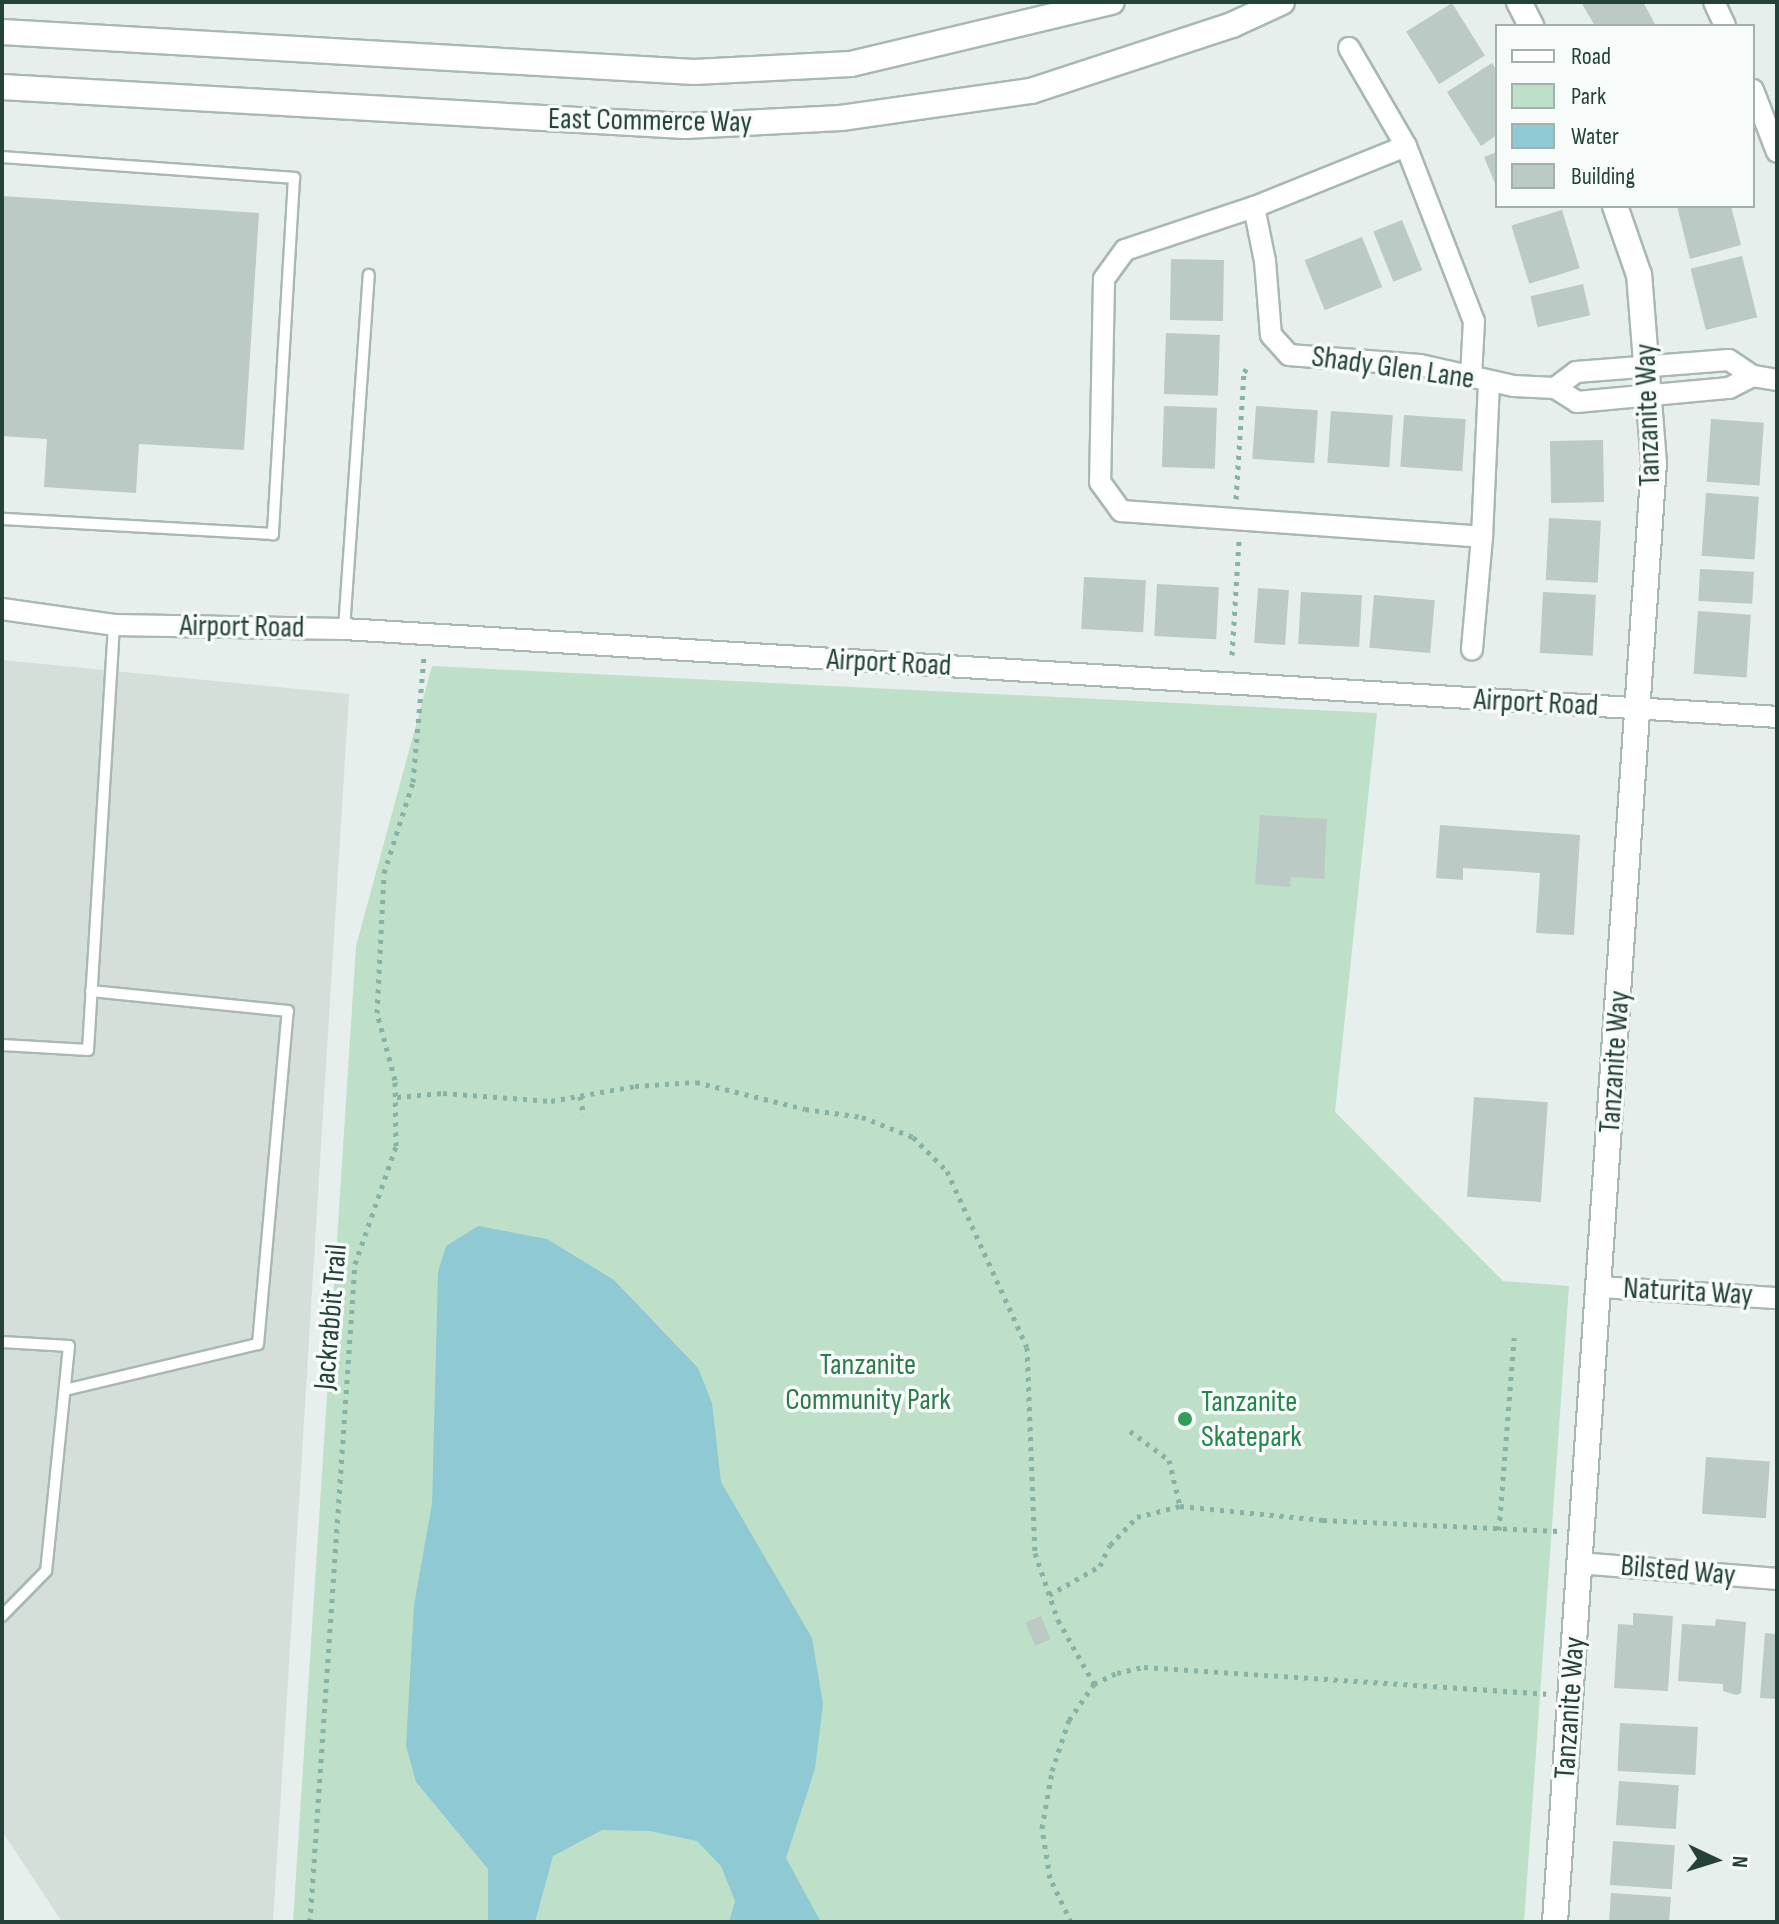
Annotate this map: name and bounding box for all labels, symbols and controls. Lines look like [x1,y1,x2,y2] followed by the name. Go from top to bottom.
[1495,24,1755,208] legend
[1571,42,1611,71] text: Road
[1571,82,1606,111] text: Park
[548,101,752,141] street label: East Commerce Way
[1571,122,1619,151] text: Water
[1571,162,1635,191] text: Building
[1309,339,1477,397] street label: Shady Glen Lane
[1628,343,1668,487] street label: Tanzanite Way
[179,608,305,646] street label: Airport Road
[826,642,952,684] street label: Airport Road
[1473,682,1599,724] street label: Airport Road
[1592,990,1638,1134] street label: Tanzanite Way
[307,1243,355,1391] street label: Jackrabbit Trail
[1622,1271,1754,1313] street label: Naturita Way
[785,1347,951,1418] park label: Tanzanite Community Park
[1201,1384,1302,1454] place label: Tanzanite Skatepark
[1176,1410,1194,1428] marker: Tanzanite Skatepark
[1619,1548,1737,1594] street label: Bilsted Way
[1547,1636,1593,1780] street label: Tanzanite Way
[1675,1820,1755,1900] north arrow
[1726,1855,1753,1869] text: N

